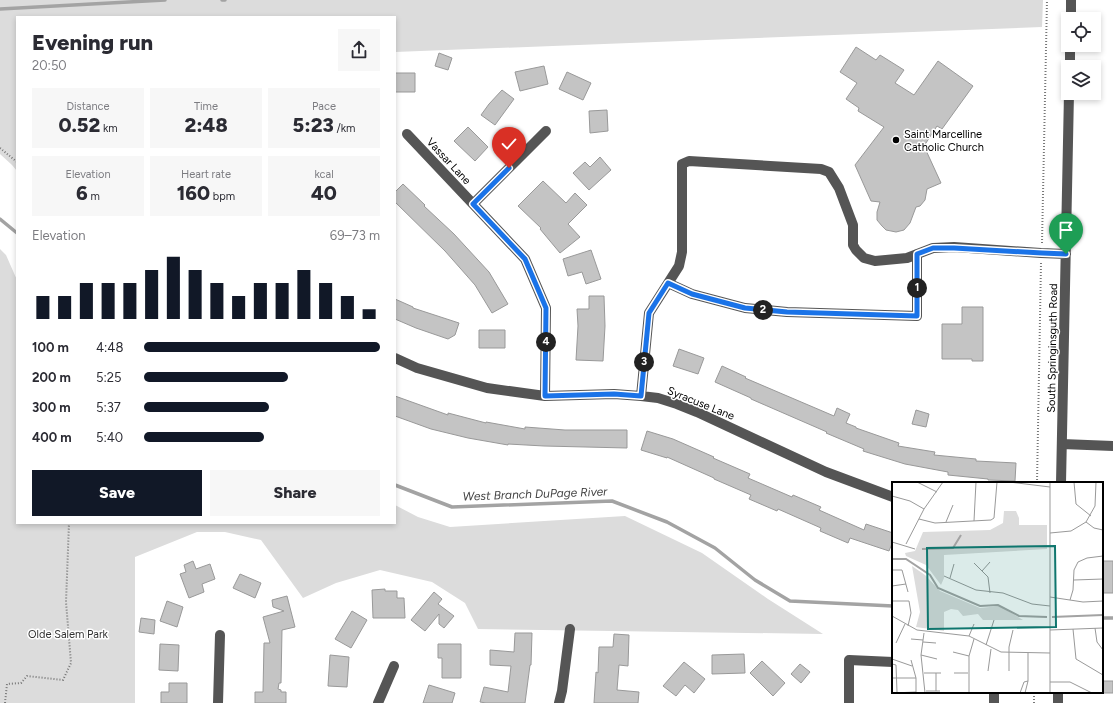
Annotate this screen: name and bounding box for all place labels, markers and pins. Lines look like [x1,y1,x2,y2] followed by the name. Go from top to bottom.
[492,127,526,168] pin
[904,128,984,154] place label: Saint Marcelline Catholic Church
[891,135,901,145] marker: Saint Marcelline Catholic Church
[1049,213,1083,254] pin
[907,278,927,298] pin: 1
[753,300,773,320] pin: 2
[536,332,556,352] pin: 4
[634,352,654,372] pin: 3

